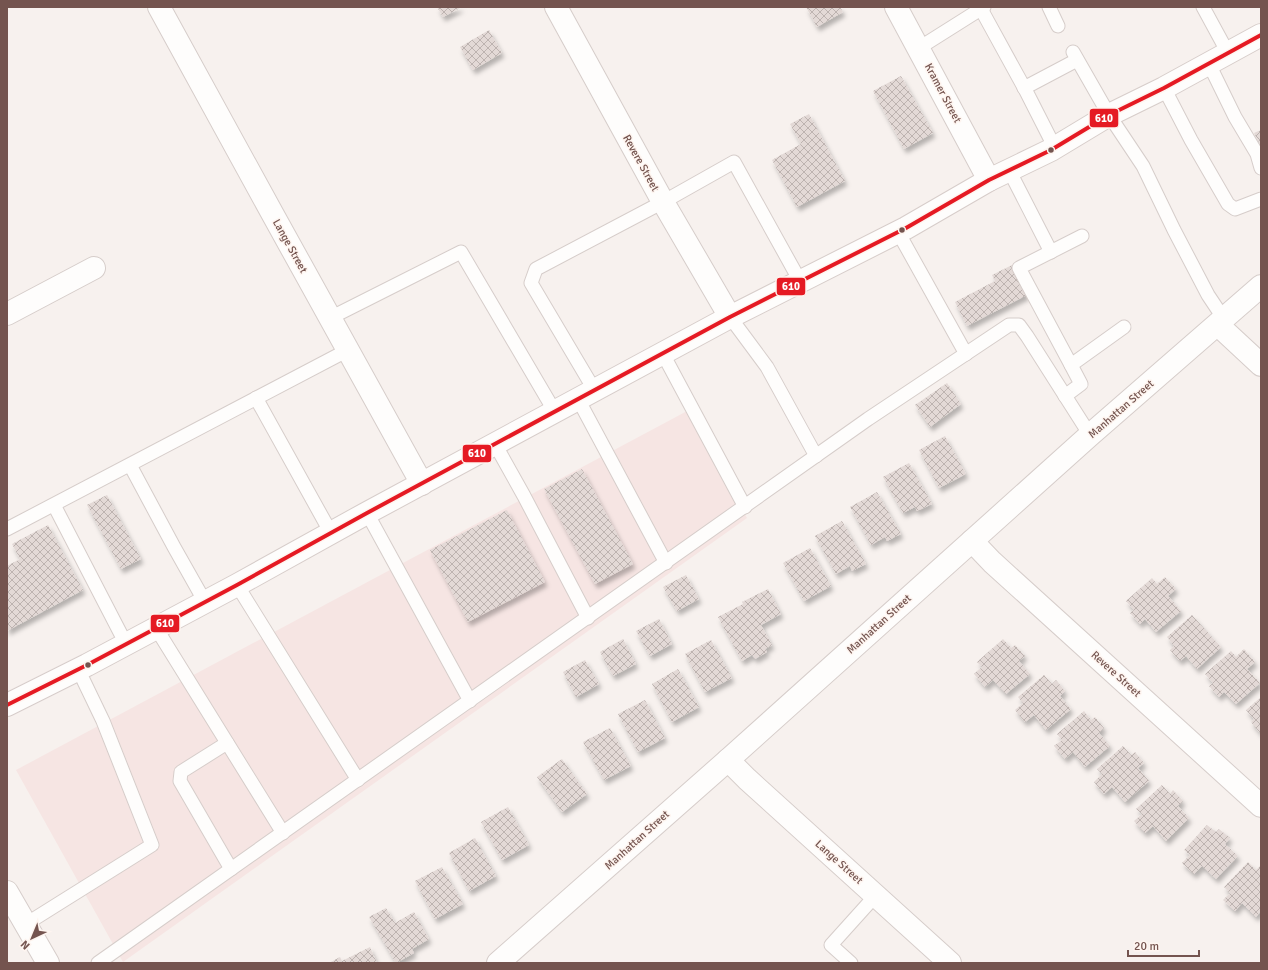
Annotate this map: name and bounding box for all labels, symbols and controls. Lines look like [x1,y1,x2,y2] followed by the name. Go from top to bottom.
[922,61,964,125] street label: Kramer Street
[1089,108,1119,128] line badge: 610
[1095,112,1113,125] text: 610
[620,132,662,194] street label: Revere Street
[1046,145,1056,155] unlabelled marker
[270,217,310,275] street label: Lange Street
[897,225,907,235] unlabelled marker
[776,277,806,296] line badge: 610
[782,280,800,293] text: 610
[1086,377,1156,441] street label: Manhattan Street
[462,444,492,463] line badge: 610
[468,447,486,460] text: 610
[844,592,914,656] street label: Manhattan Street
[150,614,180,633] line badge: 610
[156,617,174,630] text: 610
[1088,648,1144,700] street label: Revere Street
[83,660,93,670] unlabelled marker
[602,808,672,872] street label: Manhattan Street
[813,837,866,887] street label: Lange Street
[12,918,52,958] north arrow
[1128,932,1199,958] scale bar
[18,937,33,952] text: N
[1134,939,1159,954] text: 20 m

